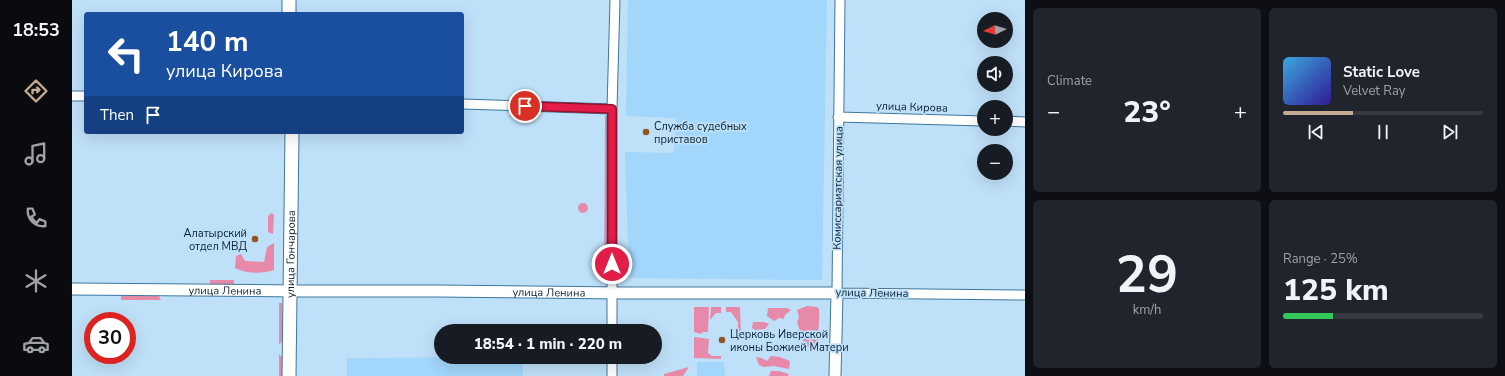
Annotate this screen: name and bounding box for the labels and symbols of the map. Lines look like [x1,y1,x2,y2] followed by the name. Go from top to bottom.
[977,12,1013,48] north arrow
[508,89,542,123] pin
[876,98,948,116] street label: улица Кирова
[654,119,747,147] place label: Служба судебных приставов
[829,126,847,250] street label: Комиссариатская улица
[641,127,651,137] marker: Служба судебных приставов
[282,210,299,298] street label: улица Гончарова
[183,226,247,254] place label: Алатырский отдел МВД
[250,234,260,244] marker: Алатырский отдел МВД
[591,243,633,285] position arrow
[188,283,262,298] street label: улица Ленина
[512,284,586,300] street label: улица Ленина
[835,285,909,301] street label: улица Ленина
[84,312,136,364] speed limit sign: 30
[730,327,849,355] place label: Церковь Иверской иконы Божией Матери
[717,335,727,345] marker: Церковь Иверской иконы Божией Матери

